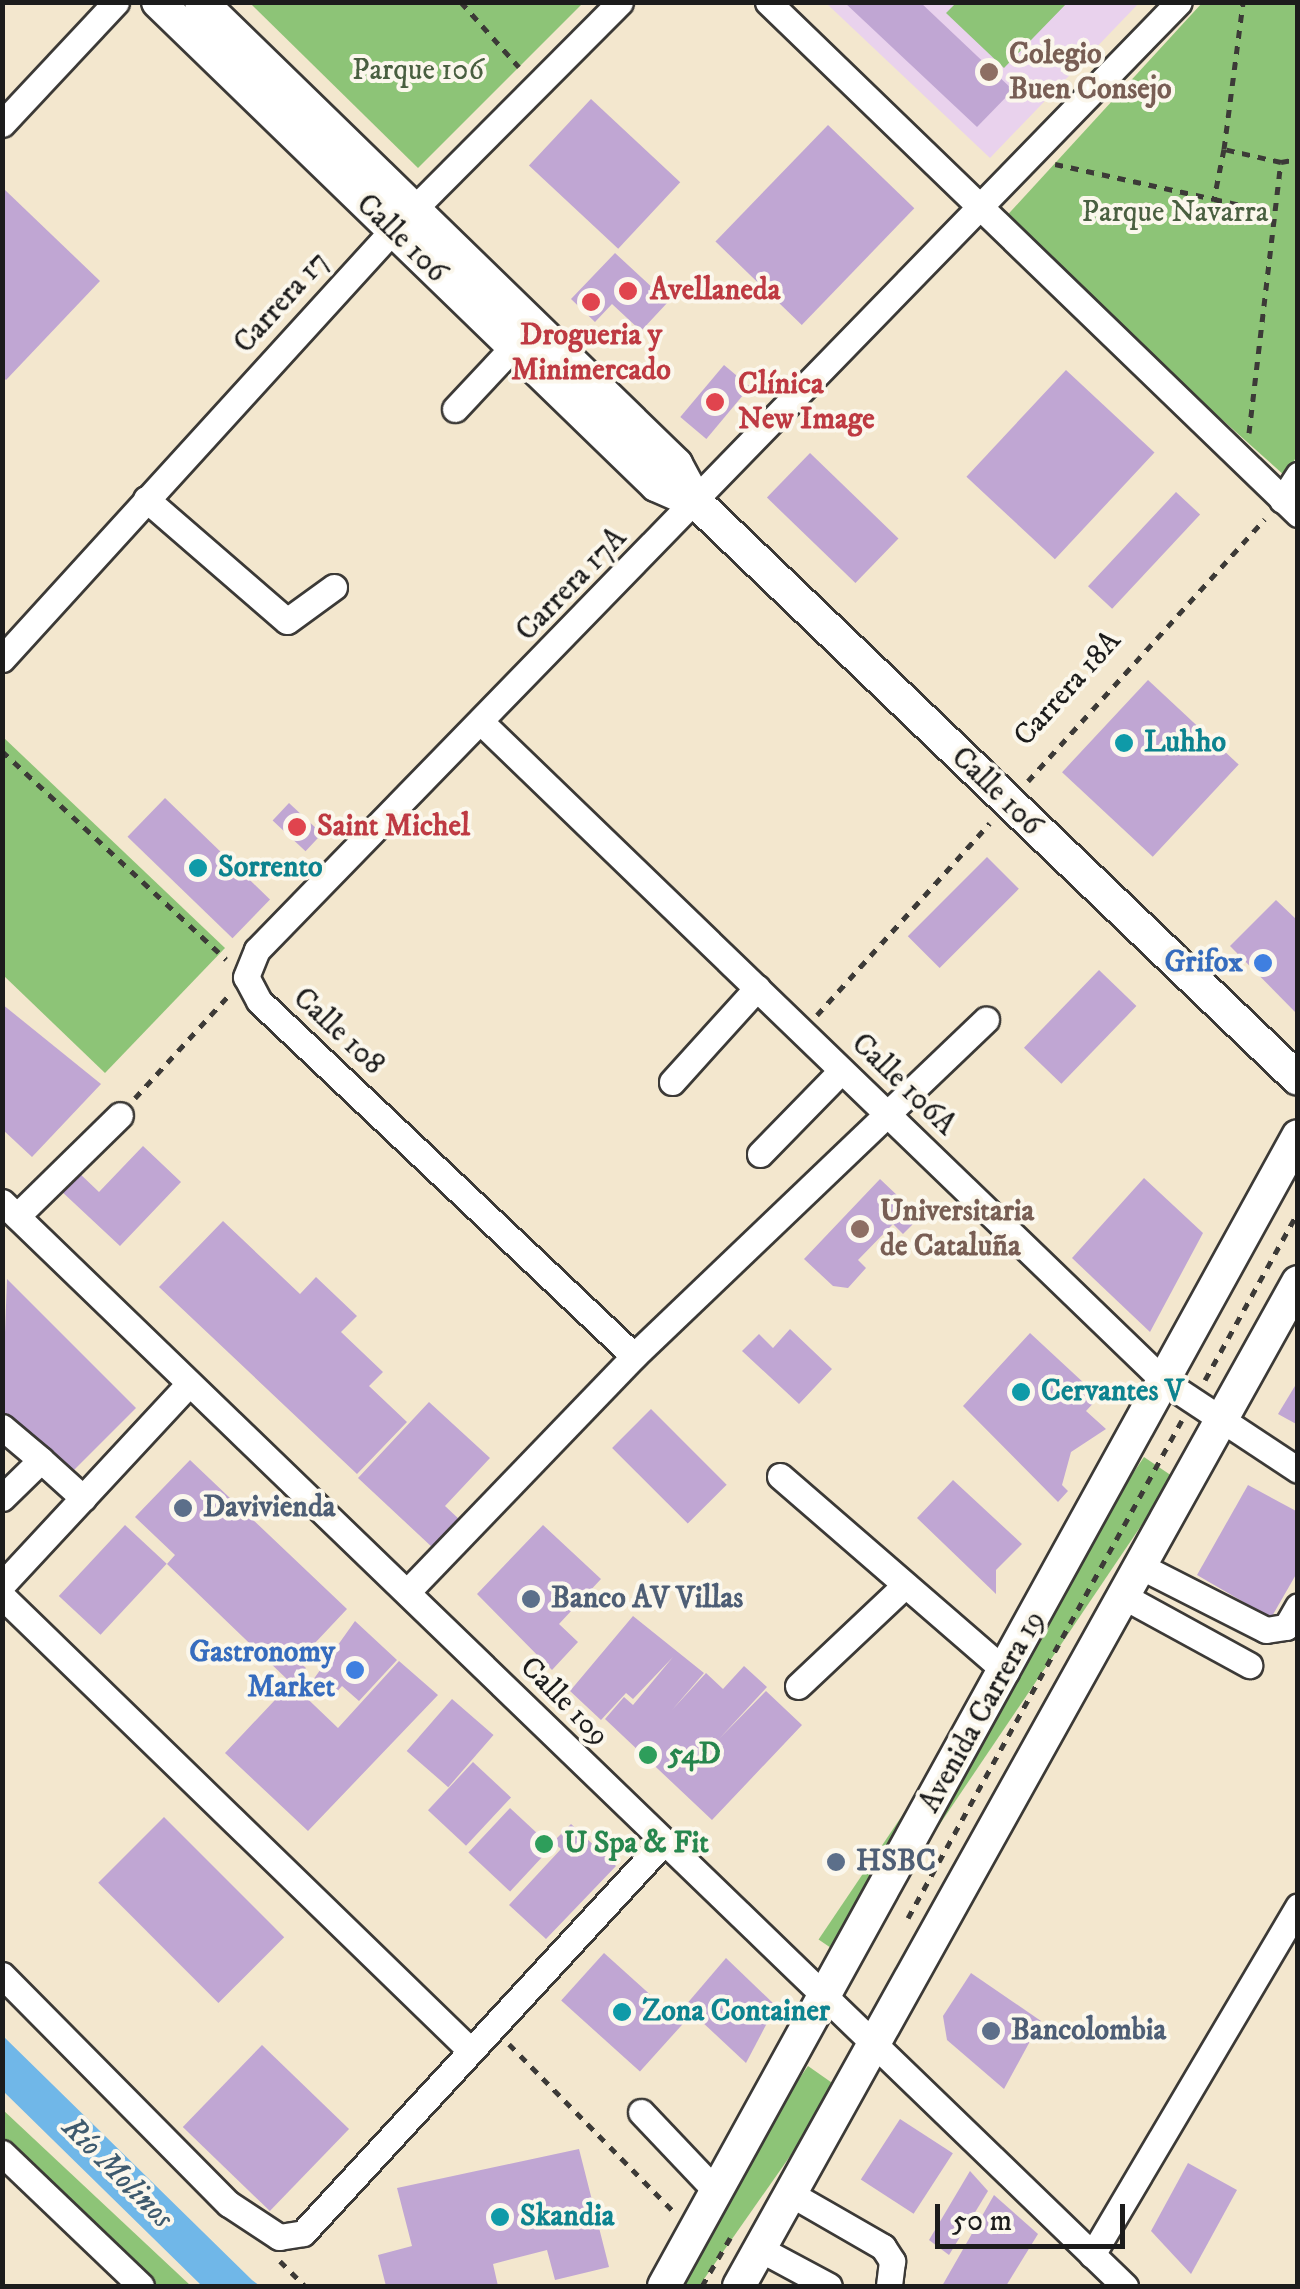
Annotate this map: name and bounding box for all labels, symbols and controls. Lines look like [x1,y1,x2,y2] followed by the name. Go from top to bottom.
[1009,37,1171,108] place label: Colegio Buen Consejo
[352,53,484,89] park label: Parque 106
[978,61,1000,83] marker: Colegio Buen Consejo
[348,187,454,291] street label: Calle 106
[1082,195,1268,231] park label: Parque Navarra
[227,245,337,361] street label: Carrera 17
[650,273,781,309] place label: Avellaneda
[615,278,641,304] marker: Avellaneda
[580,291,602,313] marker: Drogueria y Minimercado
[511,318,671,388] place label: Drogueria y Minimercado
[738,367,875,438] place label: Clínica New Image
[702,389,728,415] marker: Clínica New Image
[509,521,635,649] street label: Carrera 17A
[1007,624,1129,754] street label: Carrera 18A
[1144,725,1226,761] place label: Luhho
[1113,732,1135,754] marker: Luhho
[943,740,1049,844] street label: Calle 106
[317,809,470,845] place label: Saint Michel
[286,816,308,838] marker: Saint Michel
[218,850,323,886] place label: Sorrento
[187,857,209,879] marker: Sorrento
[1164,945,1243,981] place label: Grifox
[1252,952,1274,974] marker: Grifox
[285,981,391,1083] street label: Calle 108
[843,1026,963,1144] street label: Calle 106A
[880,1194,1034,1264] place label: Universitaria de Cataluña
[849,1218,871,1240] marker: Universitaria de Cataluña
[1041,1374,1184,1410] place label: Cervantes V
[1010,1381,1032,1403] marker: Cervantes V
[203,1490,336,1526] place label: Davivienda
[172,1497,194,1519] marker: Davivienda
[551,1581,743,1617] place label: Banco AV Villas
[520,1588,542,1610] marker: Banco AV Villas
[913,1605,1053,1819] street label: Avenida Carrera 19
[189,1635,335,1706] place label: Gastronomy Market
[512,1650,616,1754] street label: Calle 109
[344,1659,366,1681] marker: Gastronomy Market
[668,1737,721,1773] place label: 54D
[637,1744,659,1766] marker: 54D
[564,1826,709,1862] place label: U Spa & Fit
[533,1833,555,1855] marker: U Spa & Fit
[856,1844,936,1880] place label: HSBC
[825,1851,847,1873] marker: HSBC
[642,1994,830,2030] place label: Zona Container
[611,2001,633,2023] marker: Zona Container
[1011,2013,1166,2049] place label: Bancolombia
[980,2020,1002,2042] marker: Bancolombia
[53,2109,181,2237] water label: Río Molinos
[940,2184,1130,2246] scale bar
[520,2199,614,2235] place label: Skandia
[952,2203,1012,2240] text: 50 m
[489,2206,511,2228] marker: Skandia

